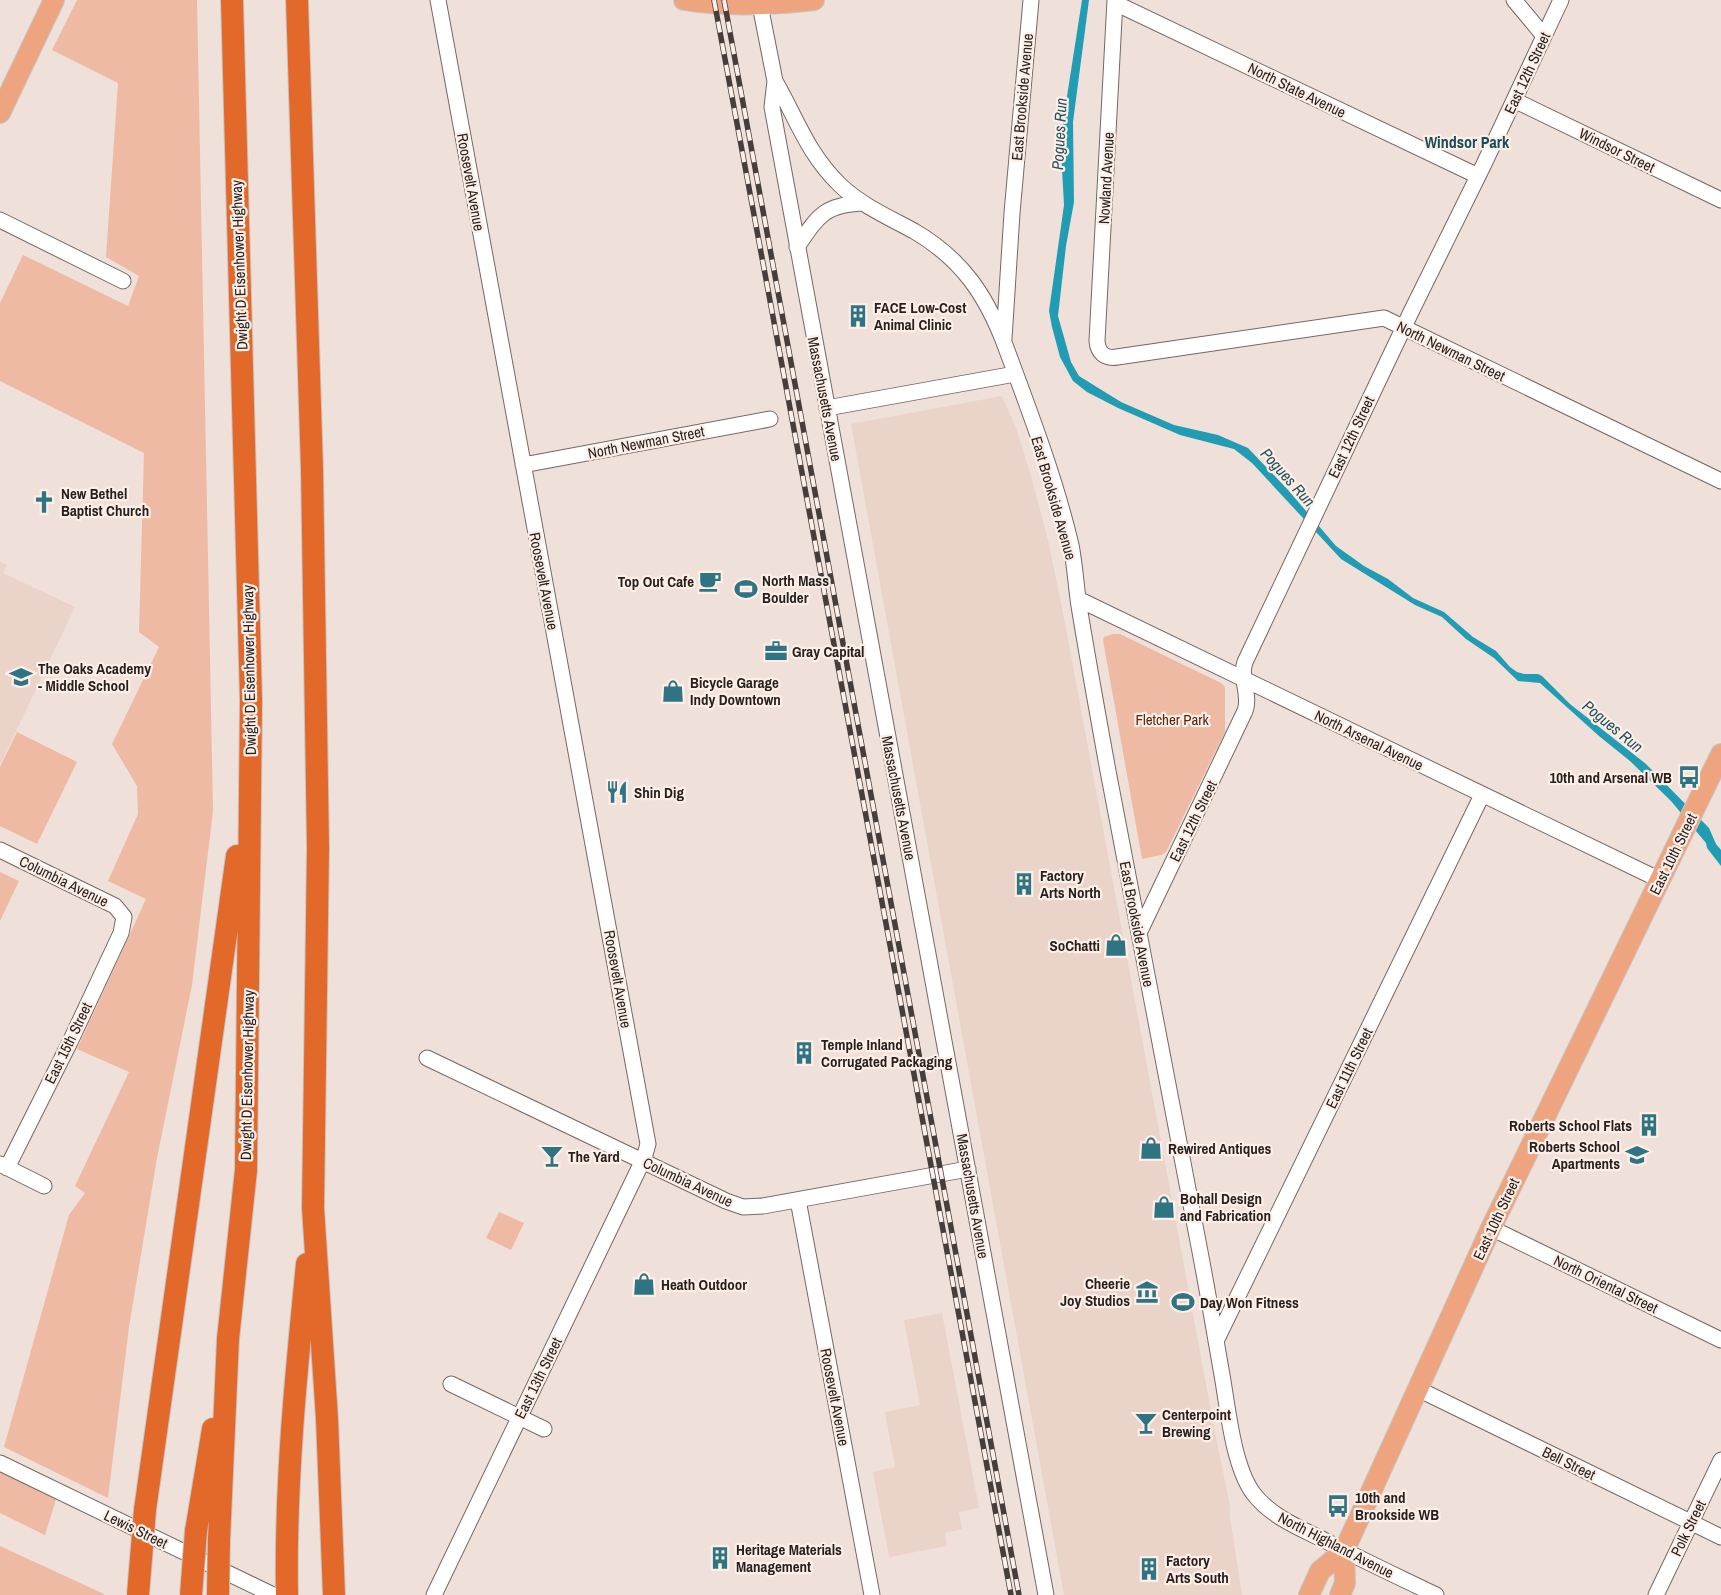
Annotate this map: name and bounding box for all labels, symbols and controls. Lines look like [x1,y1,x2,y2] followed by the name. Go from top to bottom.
[1499,28,1555,117] street label: East 12th Street
[1006,32,1038,162] street label: East Brookside Avenue
[1245,57,1350,123] street label: North State Avenue
[1046,97,1072,171] water label: Pogues Run
[1576,123,1659,178] street label: Windsor Street
[452,131,490,233] street label: Roosevelt Avenue
[1093,131,1119,225] street label: Nowland Avenue
[1425,131,1510,153] district label: Windsor Park
[226,179,252,350] street label: Dwight D Eisenhower Highway
[874,297,966,335] place label: FACE Low-Cost Animal Clinic
[845,303,871,329] building icon: FACE Low-Cost Animal Clinic
[1393,316,1509,387] street label: North Newman Street
[803,335,847,463] street label: Massachusetts Avenue
[1323,392,1379,481] street label: East 12th Street
[586,420,707,464] street label: North Newman Street
[1026,434,1082,562] street label: East Brookside Avenue
[1256,443,1320,511] water label: Pogues Run
[61,483,149,521] place label: New Bethel Baptist Church
[31,489,57,515] church icon: New Bethel Baptist Church
[524,530,564,632] street label: Roosevelt Avenue
[697,568,723,594] cafe icon: Top Out Cafe
[762,570,829,608] place label: North Mass Boulder
[618,571,694,592] place label: Top Out Cafe
[733,576,759,602] sports icon: North Mass Boulder
[237,584,261,755] street label: Dwight D Eisenhower Highway
[763,638,789,664] office icon: Gray Capital
[792,641,864,662] place label: Gray Capital
[38,658,151,696] place label: The Oaks Academy - Middle School
[8,664,34,690] school or university icon: The Oaks Academy - Middle School
[690,672,781,710] place label: Bicycle Garage Indy Downtown
[660,678,686,704] shop icon: Bicycle Garage Indy Downtown
[1578,695,1648,757] water label: Pogues Run
[1311,705,1427,776] street label: North Arsenal Avenue
[1135,709,1209,730] park label: Fletcher Park
[877,734,921,862] street label: Massachusetts Avenue
[1676,764,1702,790] bus stop icon: 10th and Arsenal WB
[1549,767,1672,788] place label: 10th and Arsenal WB
[1164,776,1222,865] street label: East 12th Street
[604,779,630,805] restaurant icon: Shin Dig
[634,782,684,803] place label: Shin Dig
[1644,809,1702,898] street label: East 10th Street
[16,850,112,912] street label: Columbia Avenue
[1115,859,1160,989] street label: East Brookside Avenue
[1040,865,1101,903] place label: Factory Arts North
[1011,871,1037,897] building icon: Factory Arts North
[599,928,637,1030] street label: Roosevelt Avenue
[1103,932,1129,958] shop icon: SoChatti
[1049,935,1100,956] place label: SoChatti
[235,989,259,1160] street label: Dwight D Eisenhower Highway
[39,998,97,1087] street label: East 15th Street
[1320,1024,1378,1112] street label: East 11th Street
[821,1034,953,1072] place label: Temple Inland Corrugated Packaging
[791,1040,817,1066] building icon: Temple Inland Corrugated Packaging
[1636,1112,1662,1138] building icon: Roberts School Flats
[1509,1115,1632,1136] place label: Roberts School Flats
[952,1132,994,1260] street label: Massachusetts Avenue
[1138,1135,1164,1161] shop icon: Rewired Antiques
[1529,1136,1620,1174] place label: Roberts School Apartments
[1168,1138,1272,1159] place label: Rewired Antiques
[1624,1142,1650,1168] school or university icon: Roberts School Apartments
[539,1143,565,1169] bar icon: The Yard
[568,1146,620,1167] place label: The Yard
[640,1152,736,1212] street label: Columbia Avenue
[1468,1174,1524,1263] street label: East 10th Street
[1180,1188,1271,1226] place label: Bohall Design and Fabrication
[1151,1194,1177,1220] shop icon: Bohall Design and Fabrication
[1550,1250,1662,1319] street label: North Oriental Street
[631,1271,657,1297] shop icon: Heath Outdoor
[1060,1273,1130,1311] place label: Cheerie Joy Studios
[661,1274,747,1295] place label: Heath Outdoor
[1134,1279,1160,1305] museum icon: Cheerie Joy Studios
[1170,1289,1196,1315] sports icon: Day Won Fitness
[1200,1292,1299,1313] place label: Day Won Fitness
[509,1333,567,1422] street label: East 13th Street
[815,1346,855,1448] street label: Roosevelt Avenue
[1162,1404,1231,1442] place label: Centerpoint Brewing
[1133,1410,1159,1436] bar icon: Centerpoint Brewing
[1539,1441,1600,1485] street label: Bell Street
[1355,1487,1439,1525] place label: 10th and Brookside WB
[1325,1493,1351,1519] bus stop icon: 10th and Brookside WB
[1665,1496,1711,1560] street label: Polk Street
[101,1505,172,1554] street label: Lewis Street
[1275,1507,1397,1583] street label: North Highland Avenue
[736,1539,842,1577] place label: Heritage Materials Management
[707,1545,733,1571] building icon: Heritage Materials Management
[1166,1550,1229,1588] place label: Factory Arts South
[1136,1556,1162,1582] building icon: Factory Arts South

